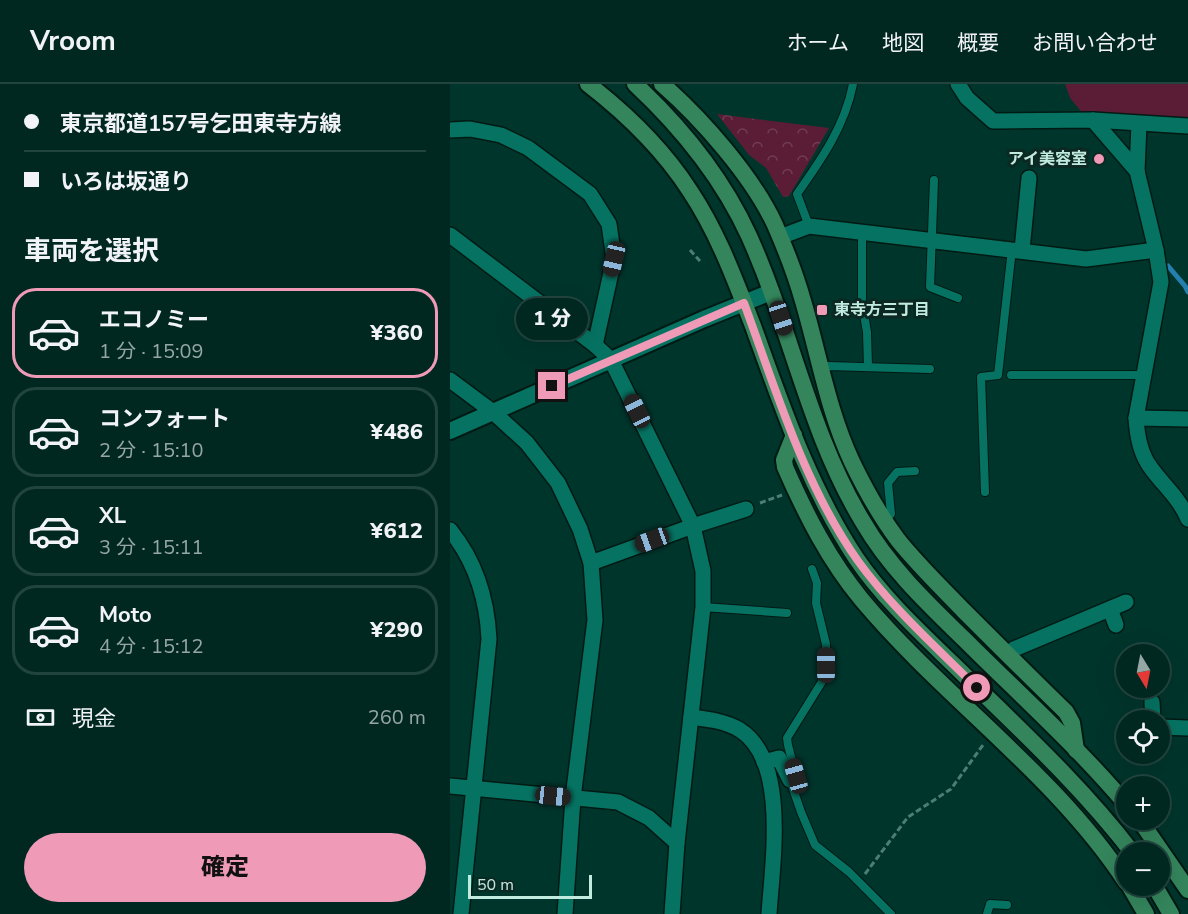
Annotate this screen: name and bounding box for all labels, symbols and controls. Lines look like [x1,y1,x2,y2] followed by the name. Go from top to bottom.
[30,22,116,60] text: Vroom
[787,29,849,57] text: ホーム
[882,29,924,57] text: 地図
[957,29,999,57] text: 概要
[1032,29,1158,57] text: お問い合わせ
[60,109,342,139] text: 東京都道157号乞田東寺方線
[1008,148,1087,170] place label: アイ美容室
[1092,152,1106,166] marker: アイ美容室
[60,167,192,197] text: いろは坂通り
[24,233,159,270] text: 車両を選択
[601,239,627,279] car
[767,298,795,338] car
[516,299,588,341] callout: 1 分
[834,299,930,321] place label: 東寺方三丁目
[815,303,829,317] marker: 東寺方三丁目
[99,305,209,335] text: エコノミー
[533,305,571,332] text: 1 分
[27,306,81,360] icon: car
[370,318,423,348] text: ¥360
[99,338,204,365] text: 1 分 · 15:09
[538,372,565,399] route end
[621,391,653,431] car
[99,404,230,434] text: コンフォート
[27,405,81,459] icon: car
[370,417,423,447] text: ¥486
[99,437,204,464] text: 2 分 · 15:10
[99,501,126,531] text: XL
[27,504,81,558] icon: car
[370,516,423,546] text: ¥612
[632,525,672,555] car
[99,534,204,561] text: 3 分 · 15:11
[99,600,152,630] text: Moto
[27,603,81,657] icon: car
[370,615,423,645] text: ¥290
[99,633,204,660] text: 4 分 · 15:12
[1116,644,1170,698] north arrow
[1116,644,1170,896] map controls
[817,647,835,683] car
[963,674,990,701] route start
[24,701,57,734] icon: cash
[72,704,116,734] text: 現金
[368,704,426,731] text: 260 m
[1116,710,1170,764] button: locate
[782,756,810,796] car
[1116,776,1170,830] button: +
[534,785,572,807] car
[24,833,426,902] button: 確定
[1116,842,1170,896] button: −
[468,872,592,900] scale bar
[477,874,514,896] text: 50 m

